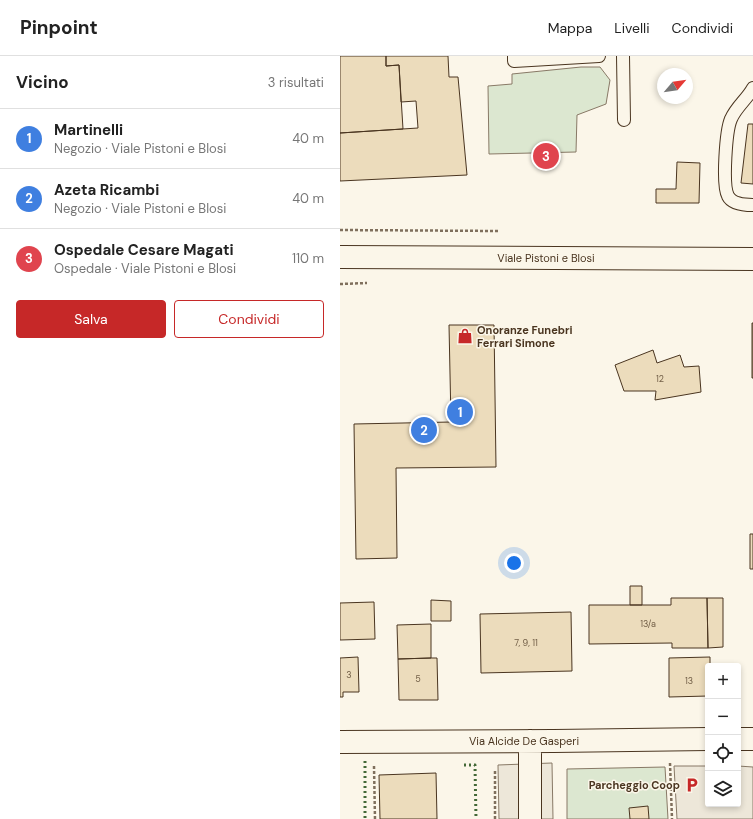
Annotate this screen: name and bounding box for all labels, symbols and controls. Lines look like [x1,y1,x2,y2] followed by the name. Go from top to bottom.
[20,15,98,40] text: Pinpoint
[548,19,592,37] text: Mappa
[614,19,650,37] text: Livelli
[672,19,733,37] text: Condividi
[657,68,693,104] north arrow
[16,71,69,93] text: Vicino
[268,74,324,91] text: 3 risultati
[54,120,123,140] text: Martinelli
[27,130,31,147] text: 1
[292,130,324,147] text: 40 m
[54,140,226,157] text: Negozio · Viale Pistoni e Blosi
[533,141,559,171] pin: 3
[54,180,159,200] text: Azeta Ricambi
[25,190,33,207] text: 2
[292,190,324,207] text: 40 m
[54,200,226,217] text: Negozio · Viale Pistoni e Blosi
[54,240,234,260] text: Ospedale Cesare Magati
[25,250,33,267] text: 3
[292,250,324,267] text: 110 m
[497,251,595,265] street label: Viale Pistoni e Blosi
[54,260,236,277] text: Ospedale · Viale Pistoni e Blosi
[16,300,166,338] button: Salva
[174,300,324,338] button: Condividi
[477,323,572,350] place label: Onoranze Funebri Ferrari Simone
[456,327,474,345] shop icon: Onoranze Funebri Ferrari Simone
[656,373,664,385] house number: 12
[447,397,473,427] pin: 1
[411,415,437,445] pin: 2
[504,553,524,573] your location
[640,618,656,630] house number: 13/a
[514,637,538,649] house number: 7, 9, 11
[705,663,741,807] map controls
[705,663,741,699] button: +
[346,669,352,681] house number: 3
[415,673,421,685] house number: 5
[685,675,693,687] house number: 13
[705,699,741,735] button: −
[469,734,579,748] street label: Via Alcide De Gasperi
[705,735,741,771] button: locate
[705,771,741,807] button: layers
[683,776,701,794] parking icon: Parcheggio Coop
[589,778,680,792] place label: Parcheggio Coop

